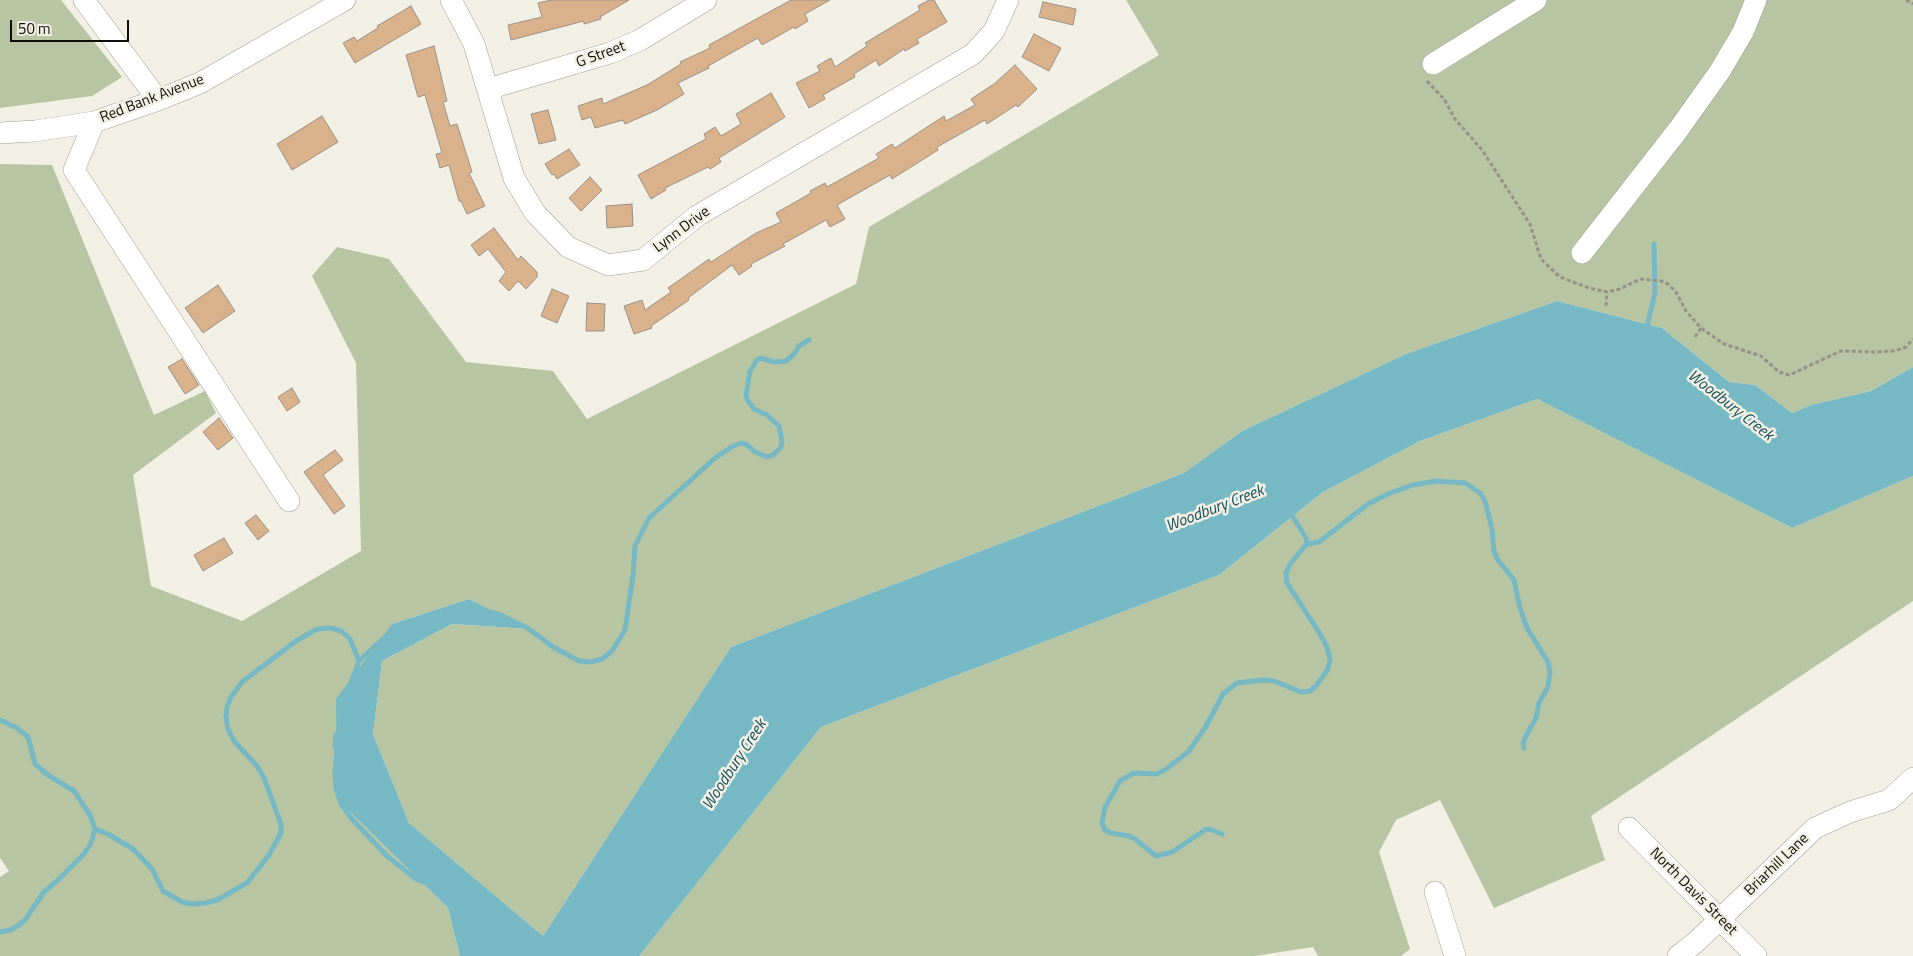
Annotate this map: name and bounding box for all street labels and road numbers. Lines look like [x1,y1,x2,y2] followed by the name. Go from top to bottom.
[574,38,628,72] street label: G Street
[97,71,207,127] street label: Red Bank Avenue
[650,203,714,257] street label: Lynn Drive
[1741,830,1813,900] street label: Briarhill Lane
[1645,844,1741,940] street label: North Davis Street

